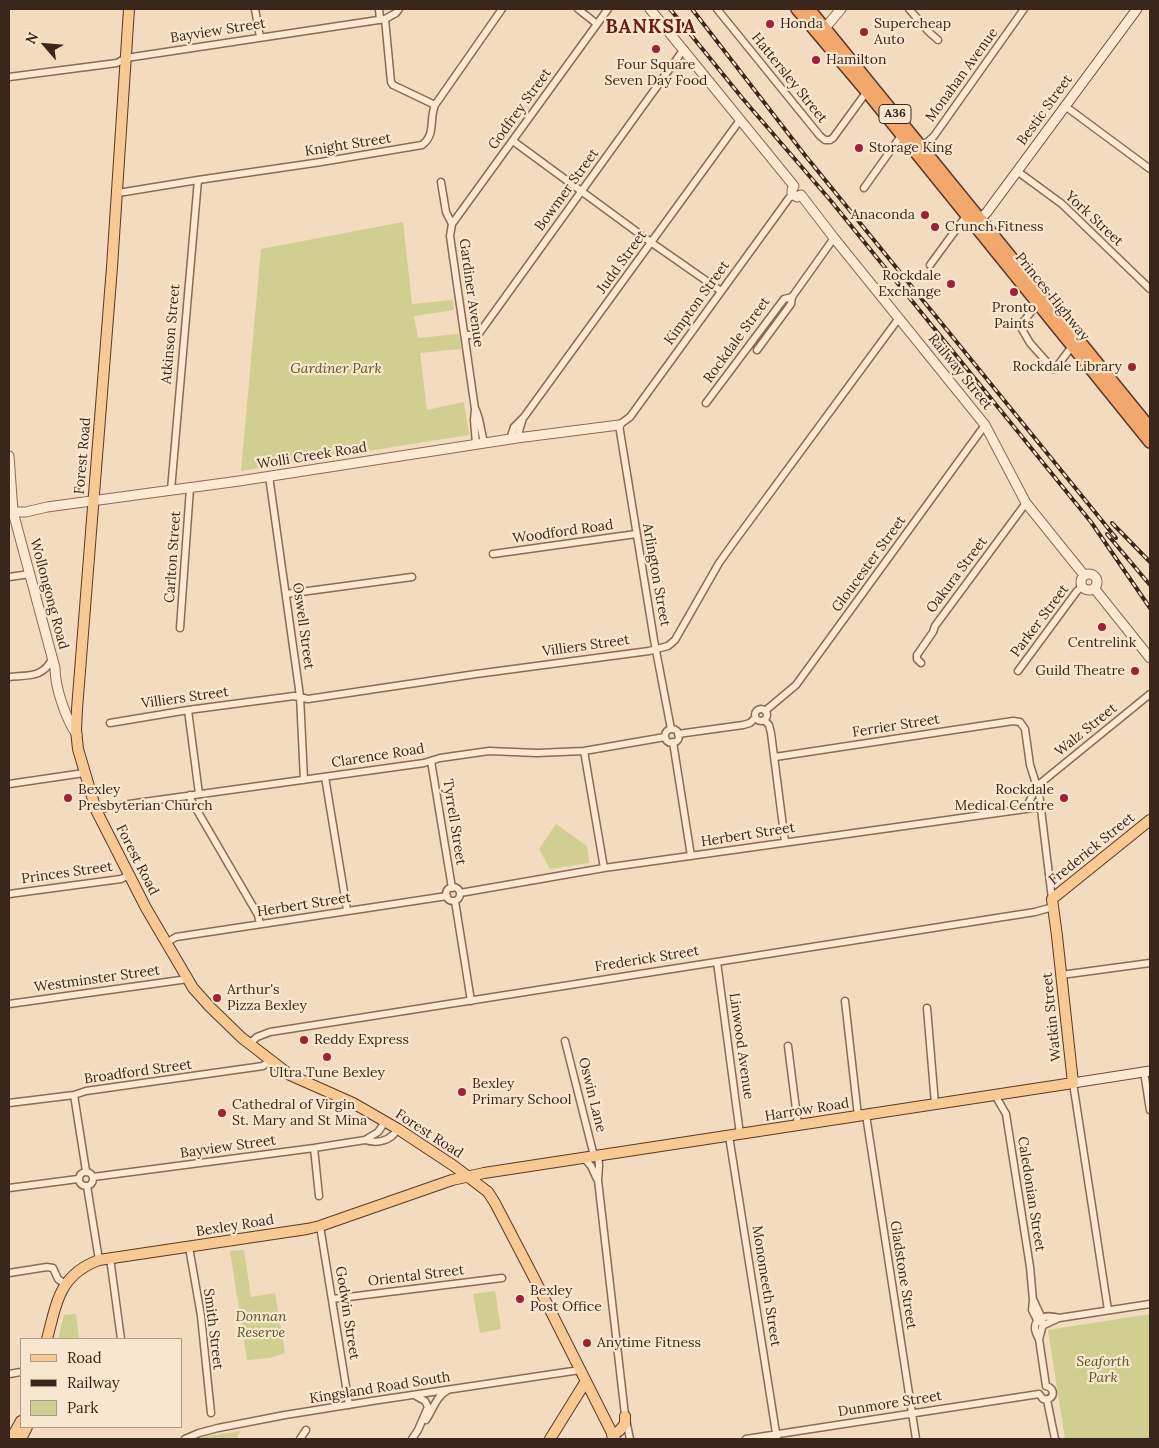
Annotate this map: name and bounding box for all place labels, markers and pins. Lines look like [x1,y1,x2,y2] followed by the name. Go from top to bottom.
[780,16,823,32] place label: Honda
[874,16,951,48] place label: Supercheap Auto
[764,18,776,30] marker: Honda
[858,26,870,38] marker: Supercheap Auto
[650,43,662,55] marker: Four Square Seven Day Food
[826,52,886,68] place label: Hamilton
[810,54,822,66] marker: Hamilton
[605,57,707,90] place label: Four Square Seven Day Food
[869,140,952,156] place label: Storage King
[853,142,865,154] marker: Storage King
[851,207,915,223] place label: Anaconda
[919,209,931,221] marker: Anaconda
[945,219,1043,235] place label: Crunch Fitness
[929,221,941,233] marker: Crunch Fitness
[878,268,941,300] place label: Rockdale Exchange
[945,278,957,290] marker: Rockdale Exchange
[1008,286,1020,298] marker: Pronto Paints
[992,300,1036,332] place label: Pronto Paints
[1013,359,1122,375] place label: Rockdale Library
[1126,361,1138,373] marker: Rockdale Library
[1096,621,1108,633] marker: Centrelink
[1068,635,1136,651] place label: Centrelink
[1035,663,1125,679] place label: Guild Theatre
[1129,665,1141,677] marker: Guild Theatre
[78,782,213,814] place label: Bexley Presbyterian Church
[955,782,1054,814] place label: Rockdale Medical Centre
[62,792,74,804] marker: Bexley Presbyterian Church
[1058,792,1070,804] marker: Rockdale Medical Centre
[227,982,307,1014] place label: Arthur's Pizza Bexley
[211,992,223,1004] marker: Arthur's Pizza Bexley
[314,1032,409,1048] place label: Reddy Express
[298,1034,310,1046] marker: Reddy Express
[321,1051,333,1063] marker: Ultra Tune Bexley
[269,1065,385,1081] place label: Ultra Tune Bexley
[472,1076,572,1108] place label: Bexley Primary School
[456,1086,468,1098] marker: Bexley Primary School
[232,1097,367,1130] place label: Cathedral of Virgin St. Mary and St Mina
[216,1107,228,1119] marker: Cathedral of Virgin St. Mary and St Mina
[530,1283,602,1315] place label: Bexley Post Office
[514,1293,526,1305] marker: Bexley Post Office
[597,1335,701,1351] place label: Anytime Fitness
[581,1337,593,1349] marker: Anytime Fitness

